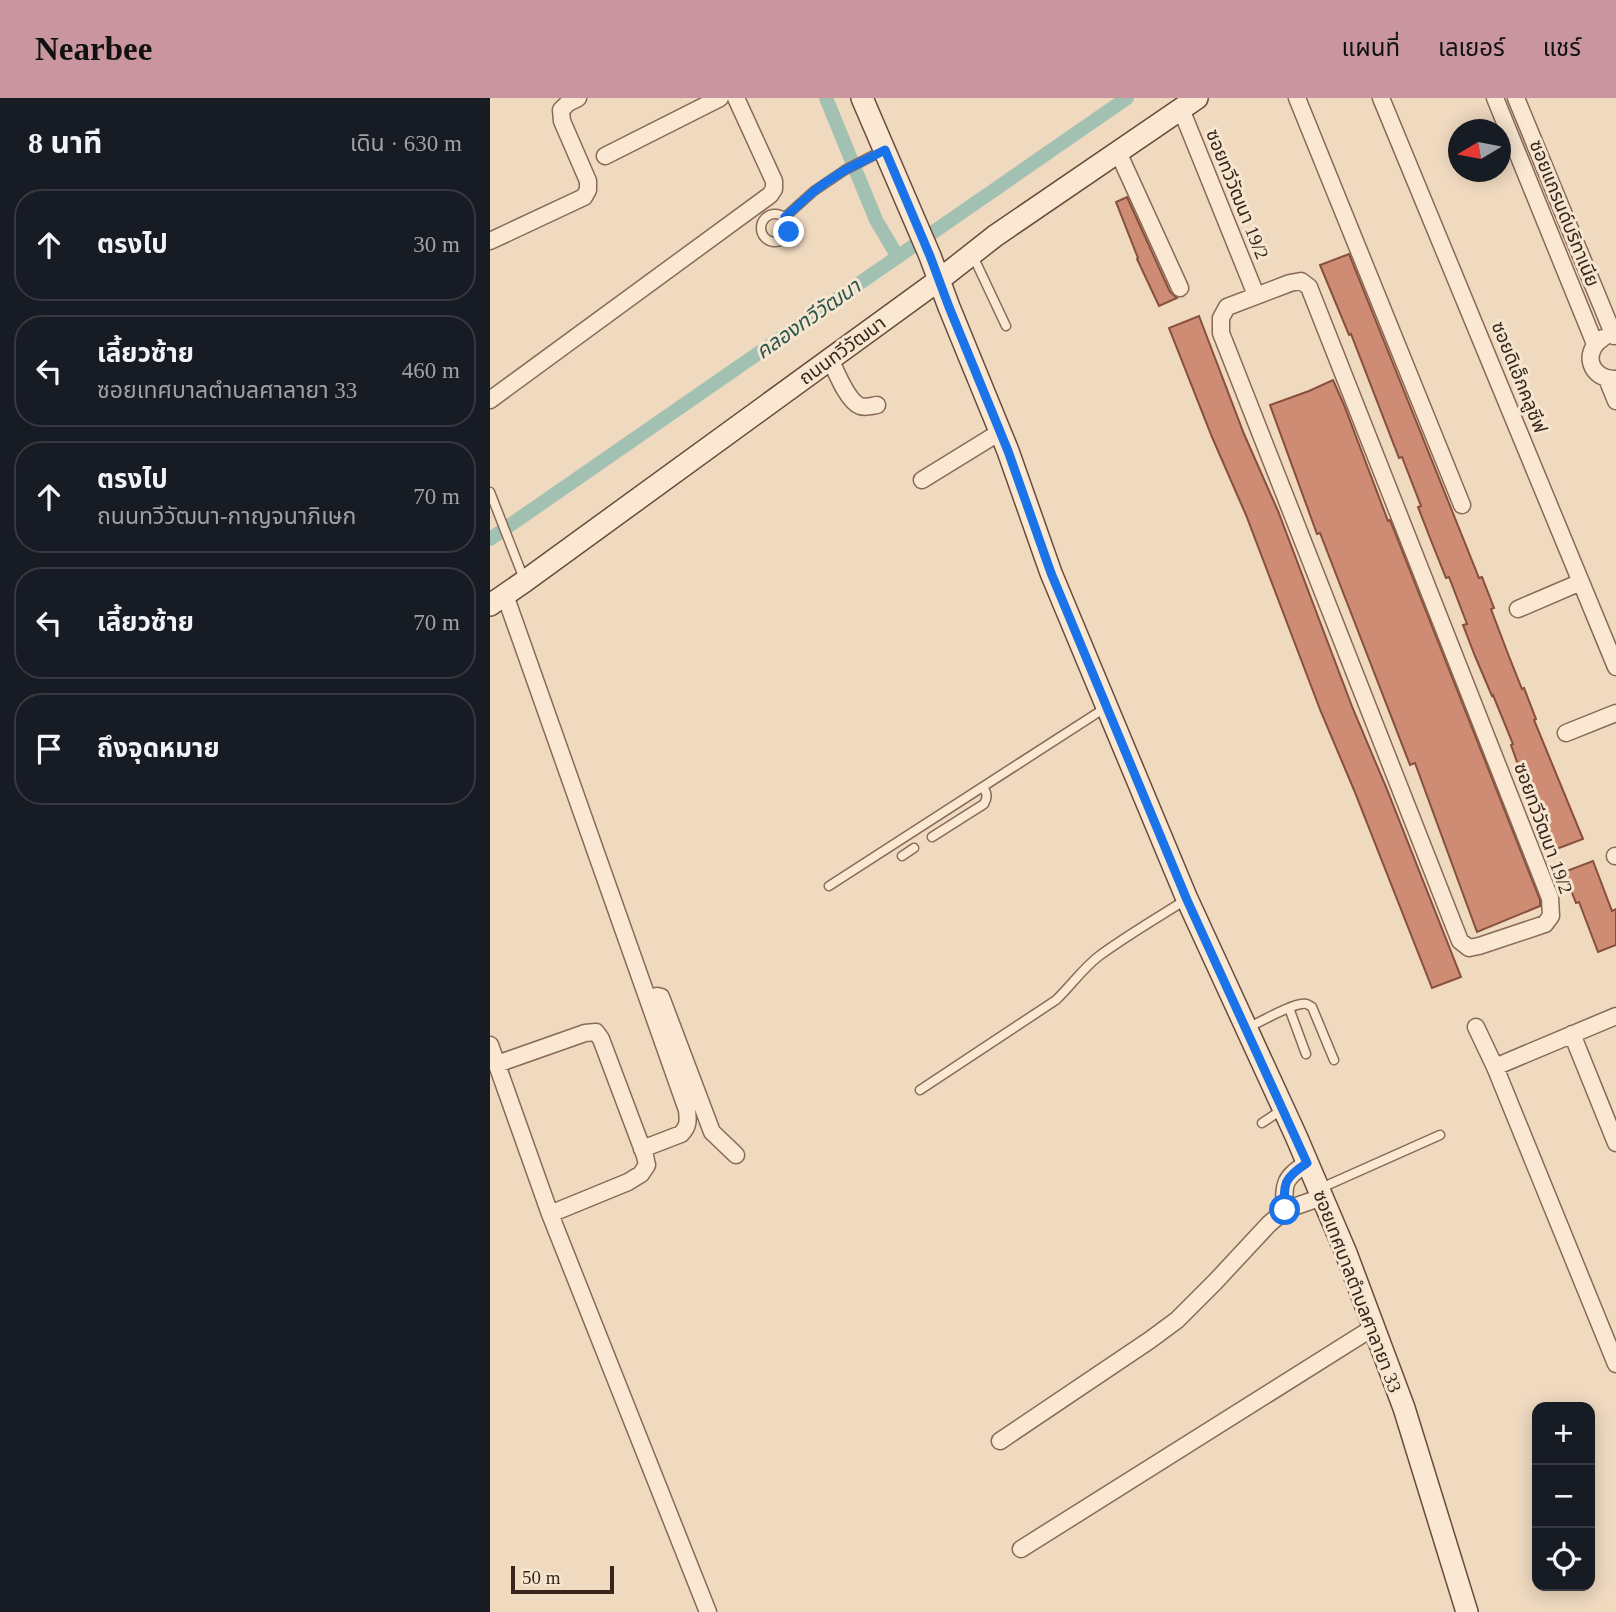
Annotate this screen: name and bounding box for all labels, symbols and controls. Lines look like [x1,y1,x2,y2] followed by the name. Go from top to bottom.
[35,31,152,67] text: Nearbee
[1342,35,1400,61] text: แผนที่
[1438,35,1505,61] text: เลเยอร์
[1543,35,1581,61] text: แชร์
[1448,119,1511,182] north arrow
[28,126,102,159] text: 8 นาที
[1202,126,1273,262] street label: ซอยทวีวัฒนา 19/2
[350,131,462,156] text: เดิน · 630 m
[1526,137,1603,289] street label: ซอยแกรนด์บริทาเนีย
[773,216,804,247] route end
[30,226,68,264] icon: ahead
[97,230,168,259] text: ตรงไป
[413,232,460,257] text: 30 m
[751,273,866,364] water label: คลองทวีวัฒนา
[795,312,890,389] street label: ถนนทวีวัฒนา
[1486,318,1551,437] street label: ซอยดิเอ็กคลูซีฟ
[97,339,194,368] text: เลี้ยวซ้าย
[30,352,68,390] icon: left
[402,358,460,383] text: 460 m
[97,378,357,403] text: ซอยเทศบาลตำบลศาลายา 33
[97,465,168,494] text: ตรงไป
[30,478,68,516] icon: ahead
[413,484,460,509] text: 70 m
[97,504,356,529] text: ถนนทวีวัฒนา-กาญจนาภิเษก
[30,604,68,642] icon: left
[97,608,194,637] text: เลี้ยวซ้าย
[413,610,460,635] text: 70 m
[30,730,68,768] icon: arrive
[97,734,220,763] text: ถึงจุดหมาย
[1510,760,1577,897] street label: ซอยทวีวัฒนา 19/2
[1309,1187,1406,1395] street label: ซอยเทศบาลตำบลศาลายา 33
[1269,1194,1300,1225] route start
[1532,1402,1595,1591] map controls
[1532,1402,1595,1465] button: +
[1532,1465,1595,1528] button: −
[1532,1528,1595,1591] button: locate
[511,1563,614,1595] scale bar
[522,1567,561,1588] text: 50 m

